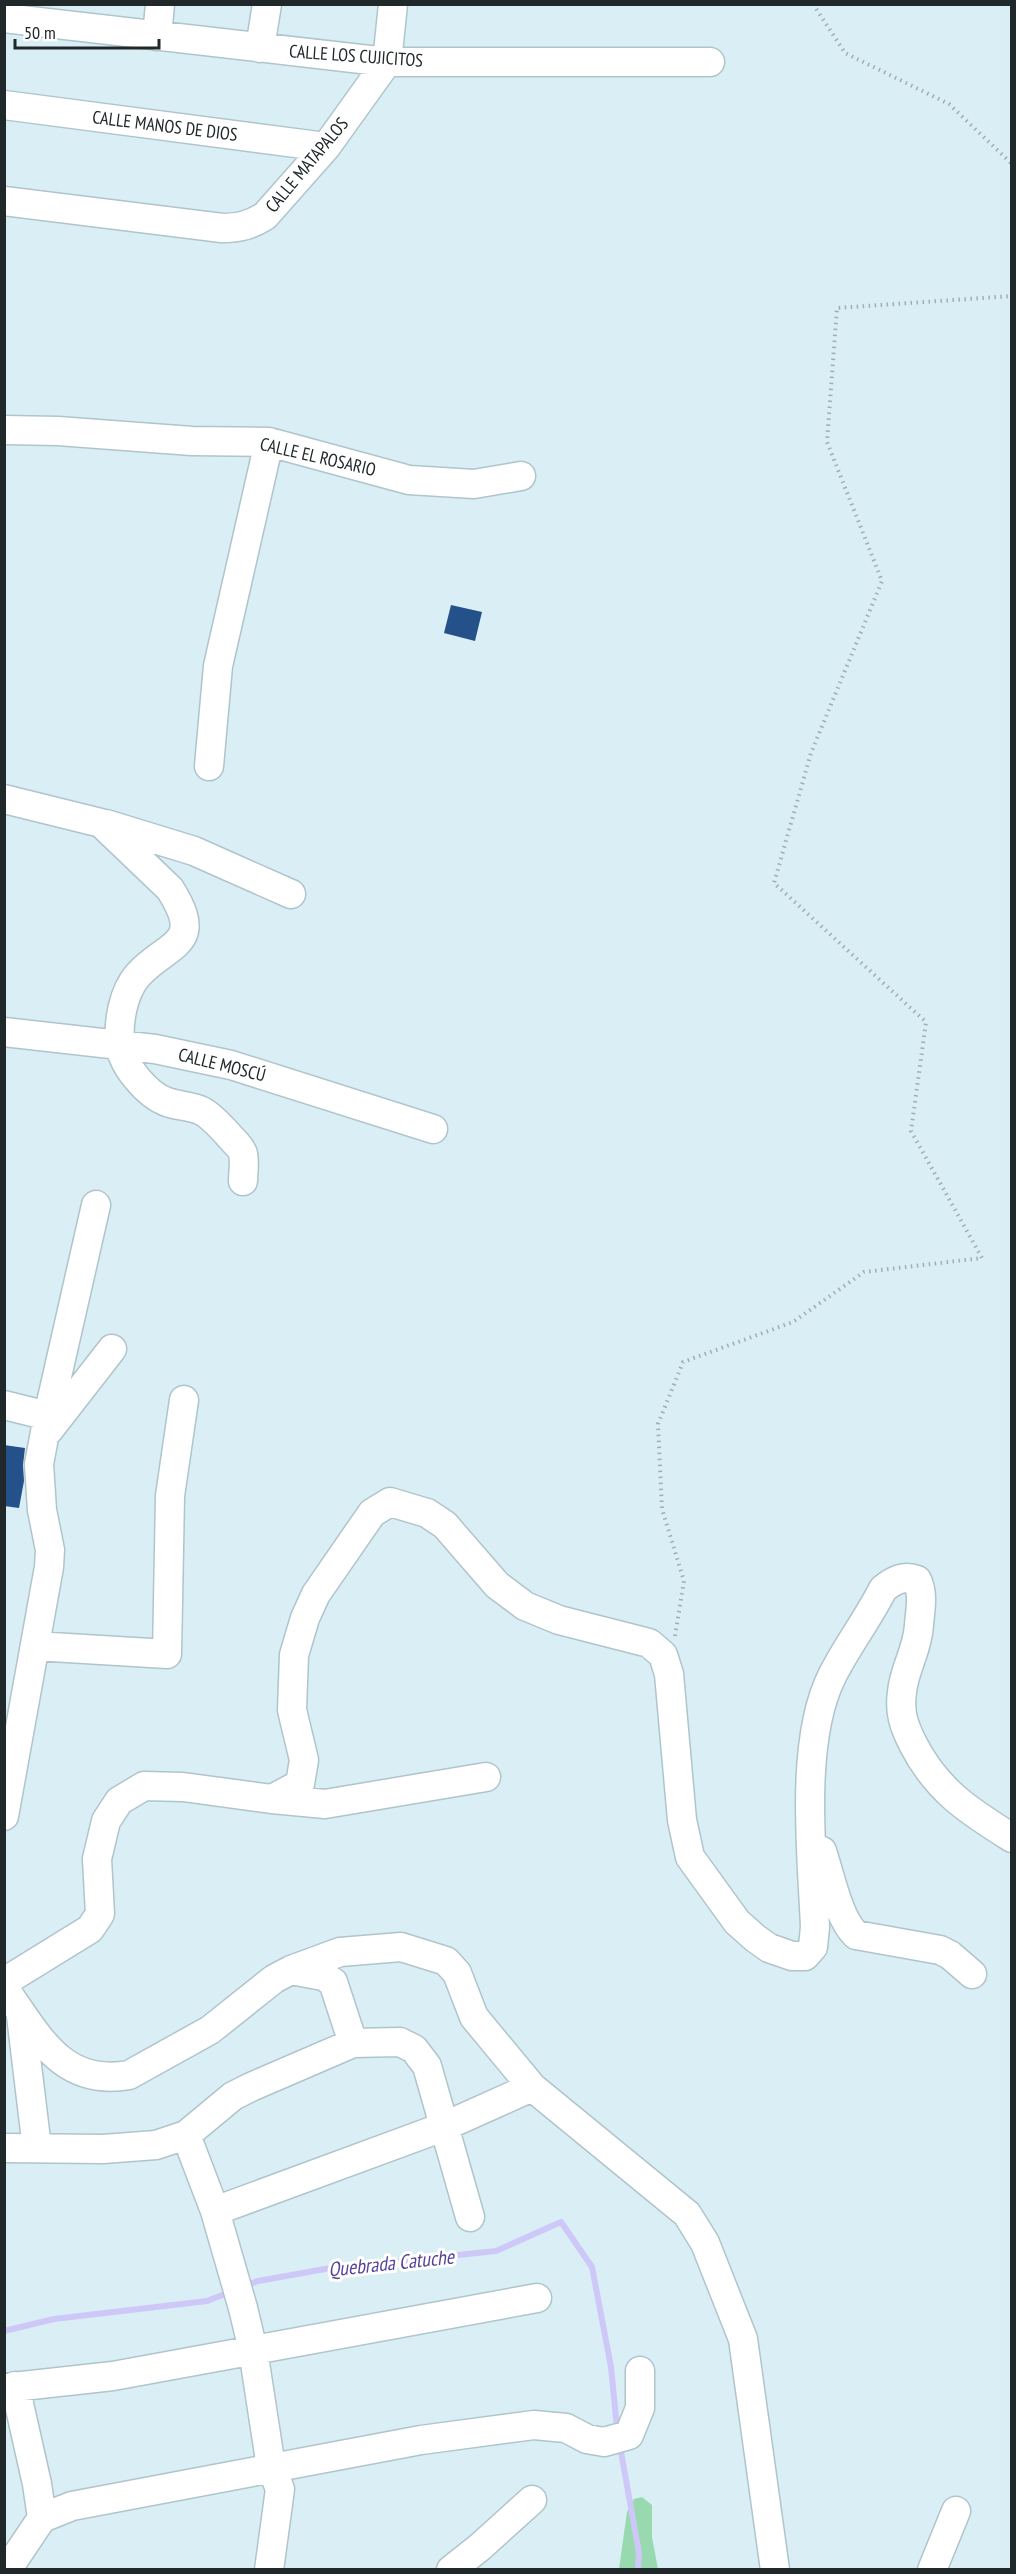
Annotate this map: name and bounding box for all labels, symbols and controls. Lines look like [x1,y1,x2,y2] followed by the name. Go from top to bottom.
[15,12,159,50] scale bar
[24,21,56,44] text: 50 m
[288,39,424,72] street label: CALLE LOS CUJICITOS
[91,105,239,146] street label: CALLE MANOS DE DIOS
[260,112,353,217] street label: CALLE MATAPALOS
[258,432,378,481] street label: CALLE EL ROSARIO
[176,1043,268,1086] street label: CALLE MOSCÚ
[327,2243,457,2283] water label: Quebrada Catuche

